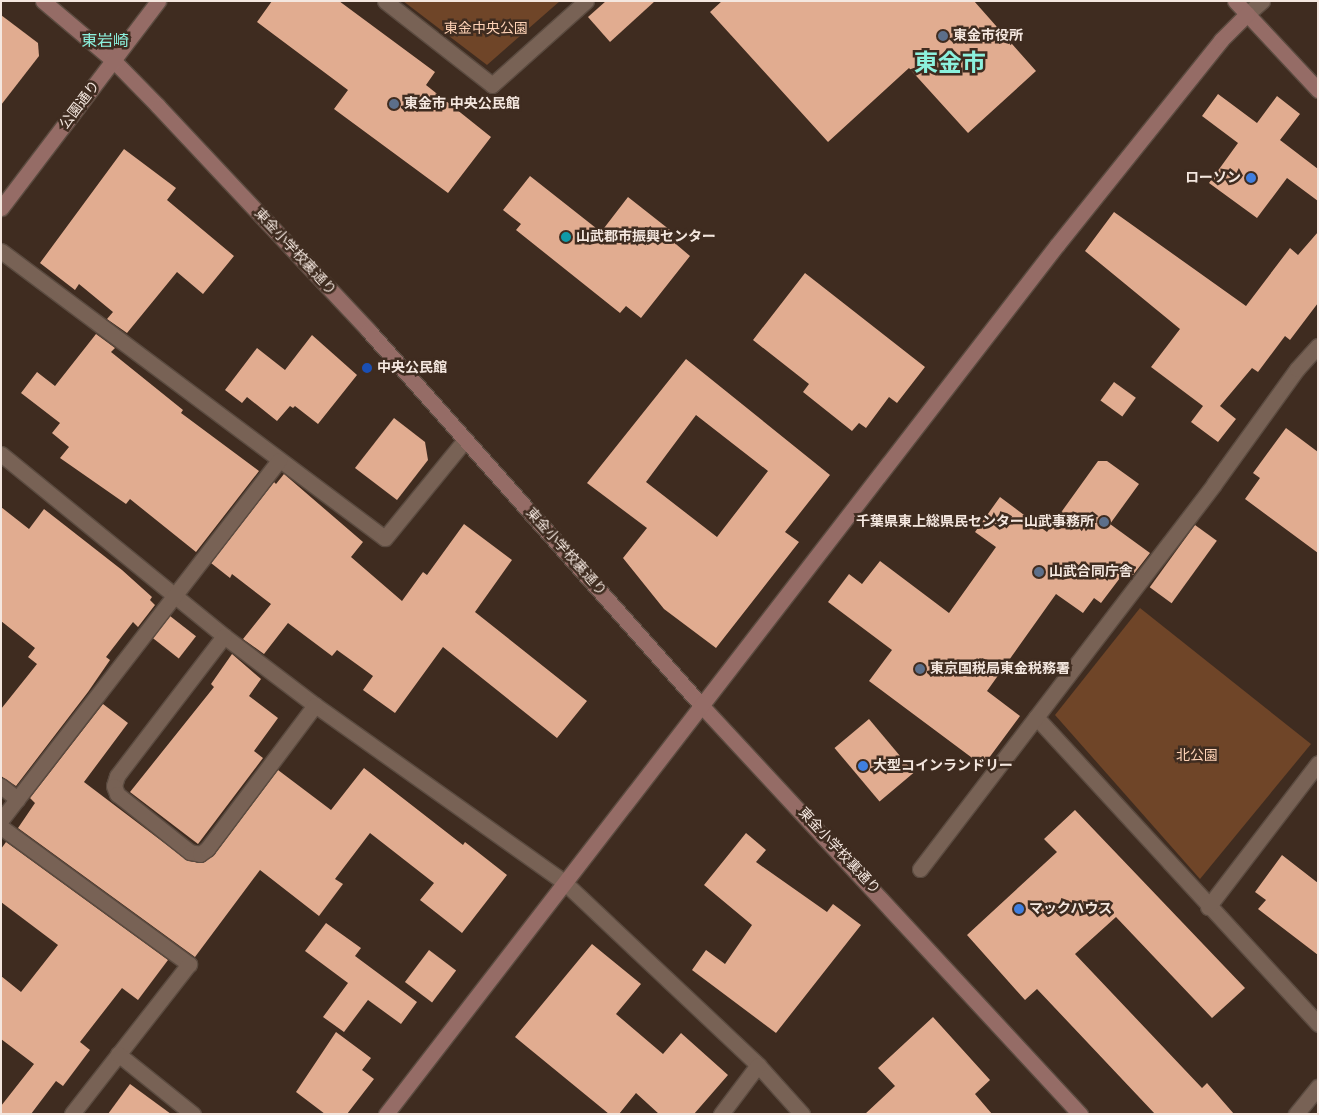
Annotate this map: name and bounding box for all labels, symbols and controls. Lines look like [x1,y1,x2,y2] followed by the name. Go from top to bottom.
[444,21,528,37] park label: 東金中央公園
[953,28,1023,44] place label: 東金市役所
[937,30,949,42] marker: 東金市役所
[81,31,129,51] district label: 東岩崎
[914,50,986,78] district label: 東金市
[56,78,104,132] street label: 公園通り
[404,96,520,112] place label: 東金市 中央公民館
[388,98,400,110] marker: 東金市 中央公民館
[1185,170,1241,186] place label: ローソン
[1245,172,1257,184] marker: ローソン
[251,205,339,299] street label: 東金小学校裏通り
[576,229,716,245] place label: 山武郡市振興センター
[560,231,572,243] marker: 山武郡市振興センター
[377,360,447,376] place label: 中央公民館
[361,362,373,374] marker: 中央公民館
[522,505,610,599] street label: 東金小学校裏通り
[856,514,1094,530] place label: 千葉県東上総県民センター山武事務所
[1098,516,1110,528] marker: 千葉県東上総県民センター山武事務所
[1049,564,1133,580] place label: 山武合同庁舎
[1033,566,1045,578] marker: 山武合同庁舎
[930,661,1070,677] place label: 東京国税局東金税務署
[914,663,926,675] marker: 東京国税局東金税務署
[1176,748,1218,764] park label: 北公園
[873,758,1013,774] place label: 大型コインランドリー
[857,760,869,772] marker: 大型コインランドリー
[795,804,883,898] street label: 東金小学校裏通り
[1029,901,1113,917] place label: マックハウス
[1013,903,1025,915] marker: マックハウス

